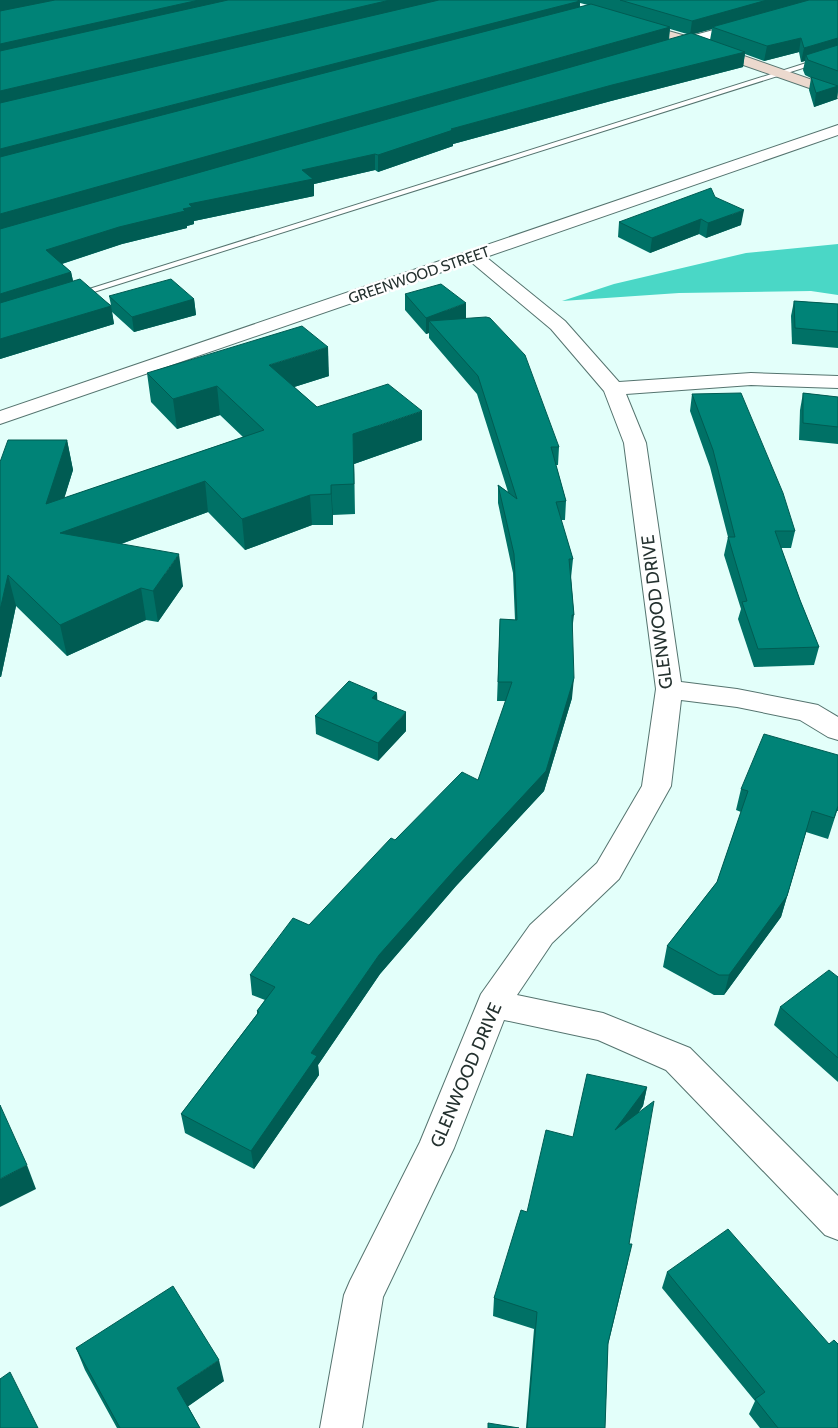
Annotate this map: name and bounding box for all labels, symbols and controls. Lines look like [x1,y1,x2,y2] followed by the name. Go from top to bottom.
[346,242,492,308] street label: GREENWOOD STREET
[637,534,677,690] street label: GLENWOOD DRIVE
[426,999,506,1151] street label: GLENWOOD DRIVE

